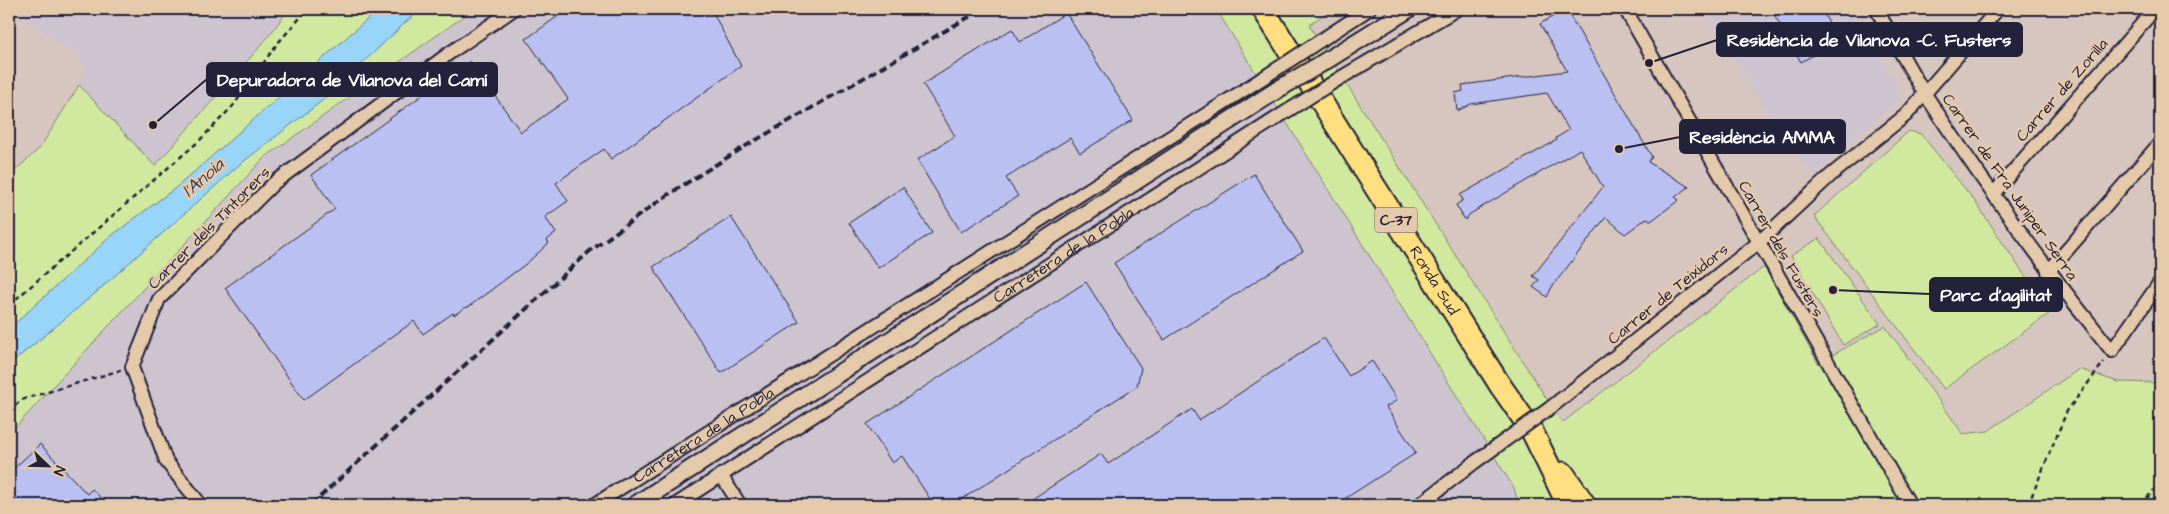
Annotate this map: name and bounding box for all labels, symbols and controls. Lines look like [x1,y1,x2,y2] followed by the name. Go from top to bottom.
[1717,23,2022,56] callout: Residència de Vilanova -C. Fusters
[1727,28,2011,53] text: Residència de Vilanova -C. Fusters
[2011,34,2113,146] street label: Carrer de Zorilla
[207,63,497,96] callout: Depuradora de Vilanova del Camí
[217,68,488,93] text: Depuradora de Vilanova del Camí
[1937,89,2083,285] street label: Carrer de Fra Juniper Serra
[1680,120,1845,153] callout: Residència AMMA
[1689,125,1835,150] text: Residència AMMA
[177,152,230,203] water label: l'Anoia
[143,162,275,294] street label: Carrer dels Tintorers
[1733,177,1829,321] street label: Carrer dels Fusters
[989,202,1138,309] street label: Carretera de la Pobla
[1375,208,1417,232] road number: C-37
[1603,238,1733,350] street label: Carrer de Teixidors
[1404,242,1464,319] street label: Ronda Sud
[1930,278,2062,311] callout: Parc d'agilitat
[1940,283,2053,309] text: Parc d'agilitat
[629,382,778,488] street label: Carretera de la Pobla
[22,442,72,492] north arrow
[48,463,70,479] text: N

